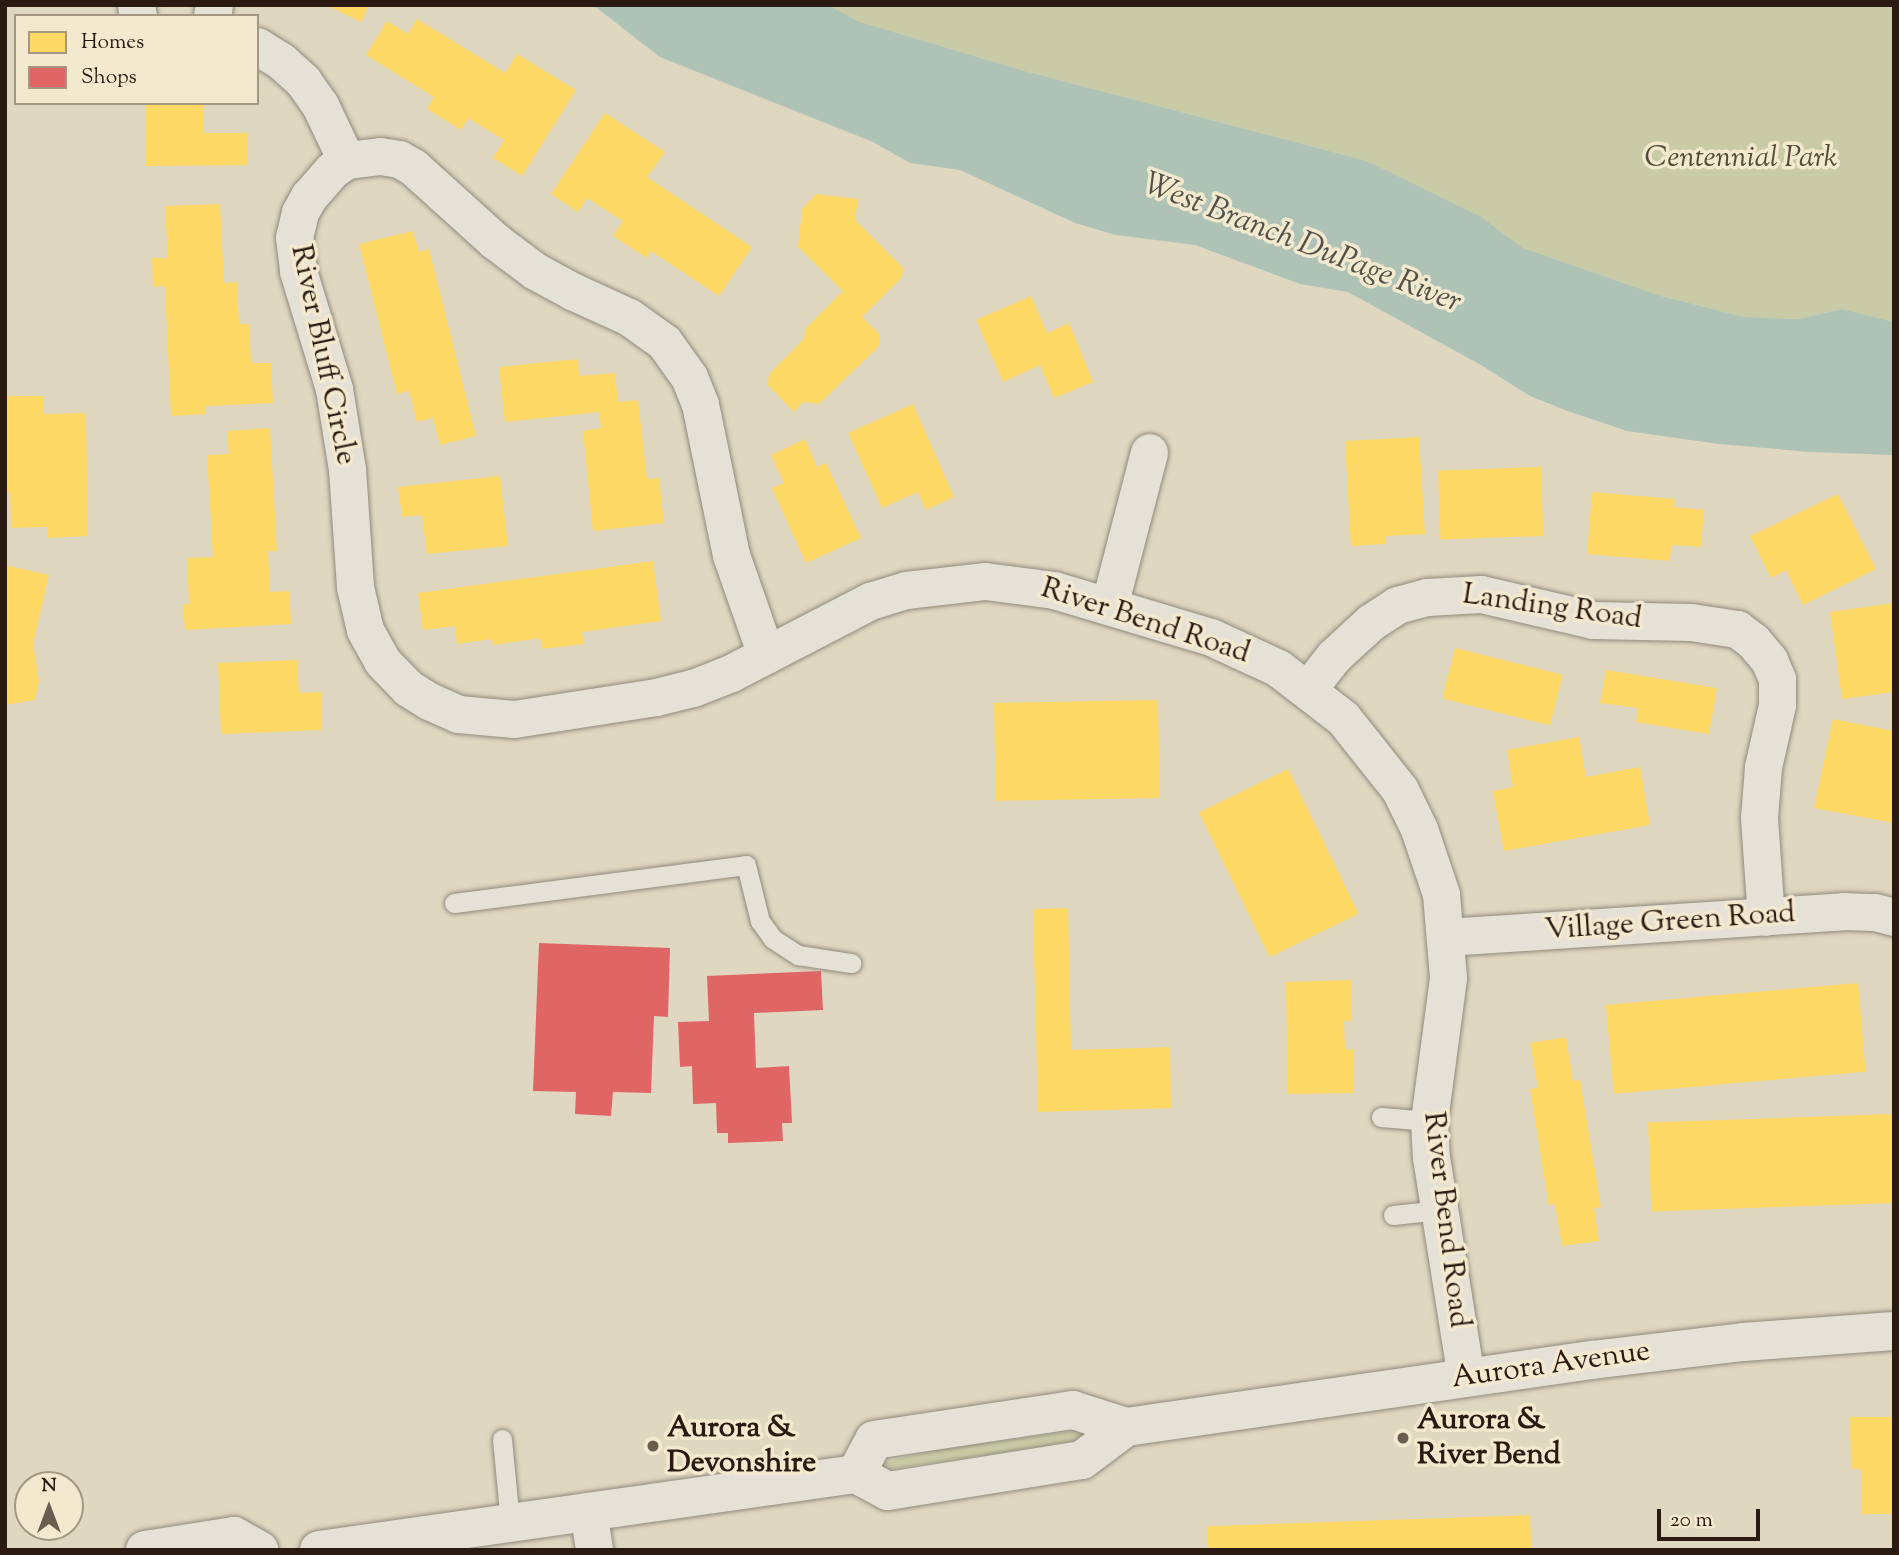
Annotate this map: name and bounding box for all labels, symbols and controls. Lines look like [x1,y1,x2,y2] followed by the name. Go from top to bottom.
[14,14,259,105] legend
[81,28,144,58] text: Homes
[81,63,137,93] text: Shops
[1645,141,1837,177] park label: Centennial Park
[1138,166,1466,322] water label: West Branch DuPage River
[281,242,363,468] street label: River Bluff Circle
[1036,571,1254,673] street label: River Bend Road
[1460,578,1644,638] street label: Landing Road
[1543,896,1797,950] street label: Village Green Road
[1414,1110,1476,1330] street label: River Bend Road
[1449,1334,1653,1398] street label: Aurora Avenue
[1417,1403,1561,1474] place label: Aurora & River Bend
[667,1411,816,1482] place label: Aurora & Devonshire
[1395,1430,1411,1446] marker: Aurora & River Bend
[645,1438,661,1454] marker: Aurora & Devonshire
[14,1471,84,1541] north arrow
[41,1473,57,1500] text: N
[1661,1496,1764,1540] scale bar
[1670,1506,1713,1536] text: 20 m

